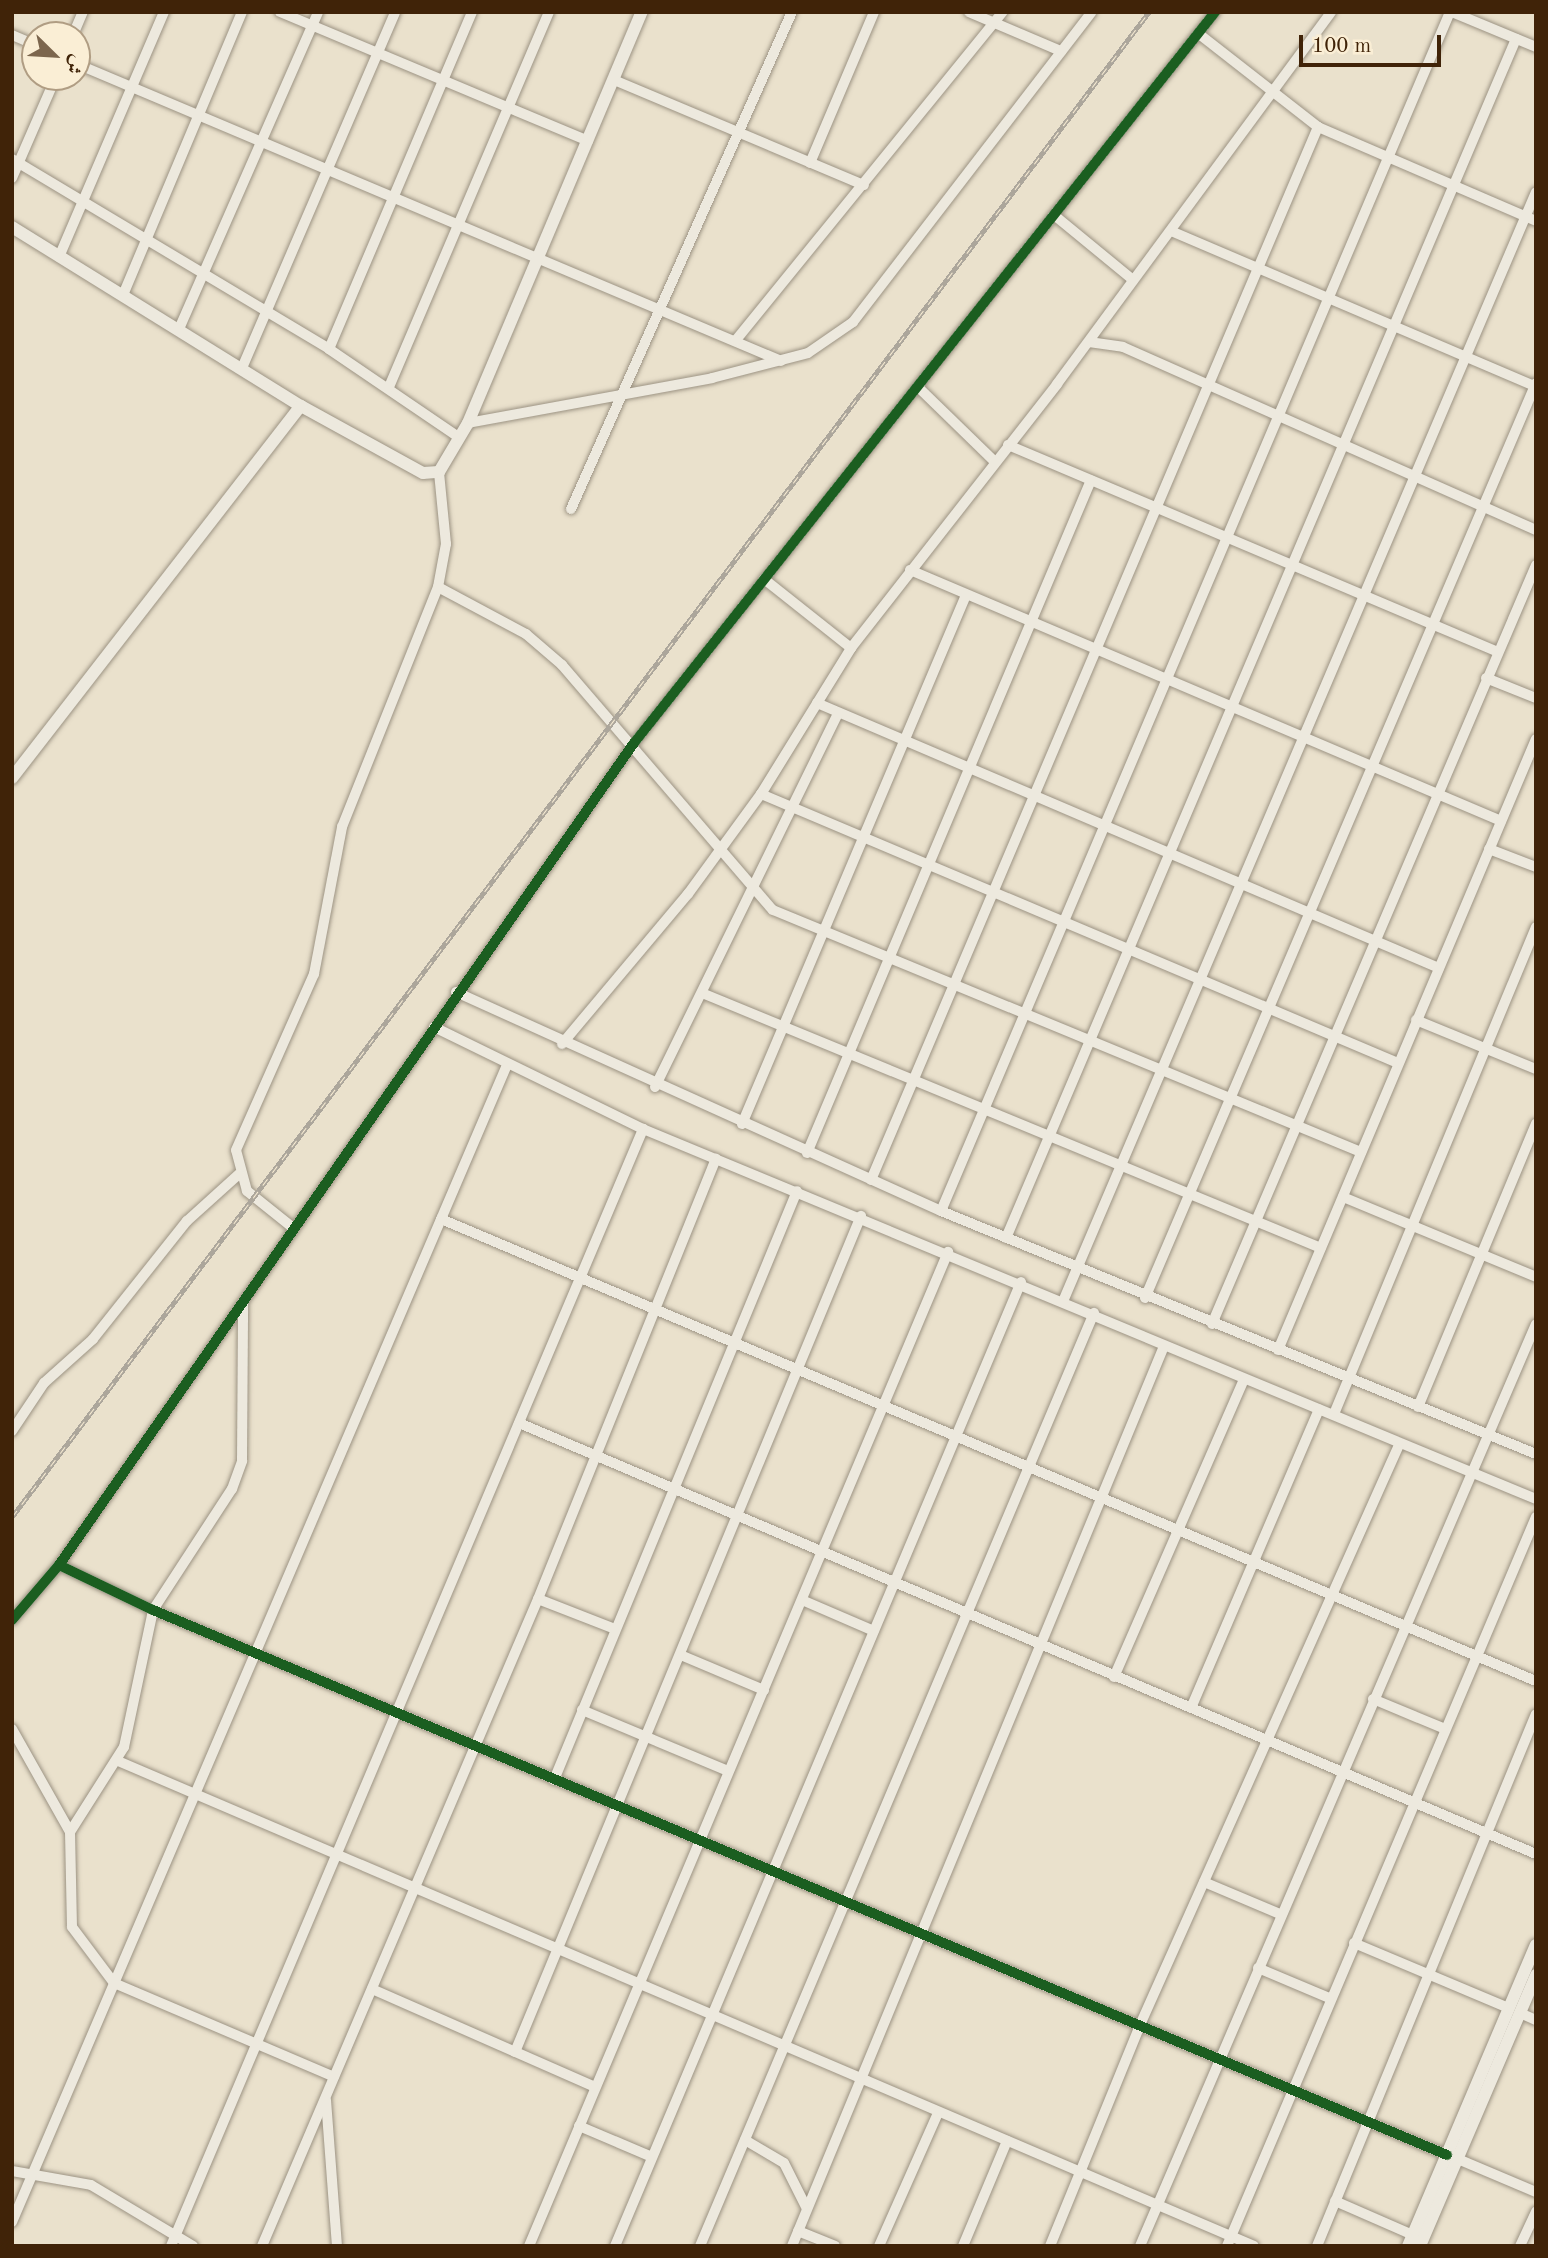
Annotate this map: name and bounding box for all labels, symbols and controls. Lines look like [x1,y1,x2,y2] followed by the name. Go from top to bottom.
[21,21,91,91] north arrow
[1303,21,1445,65] scale bar
[1312,36,1371,57] text: 100 m
[61,51,86,76] text: ش

